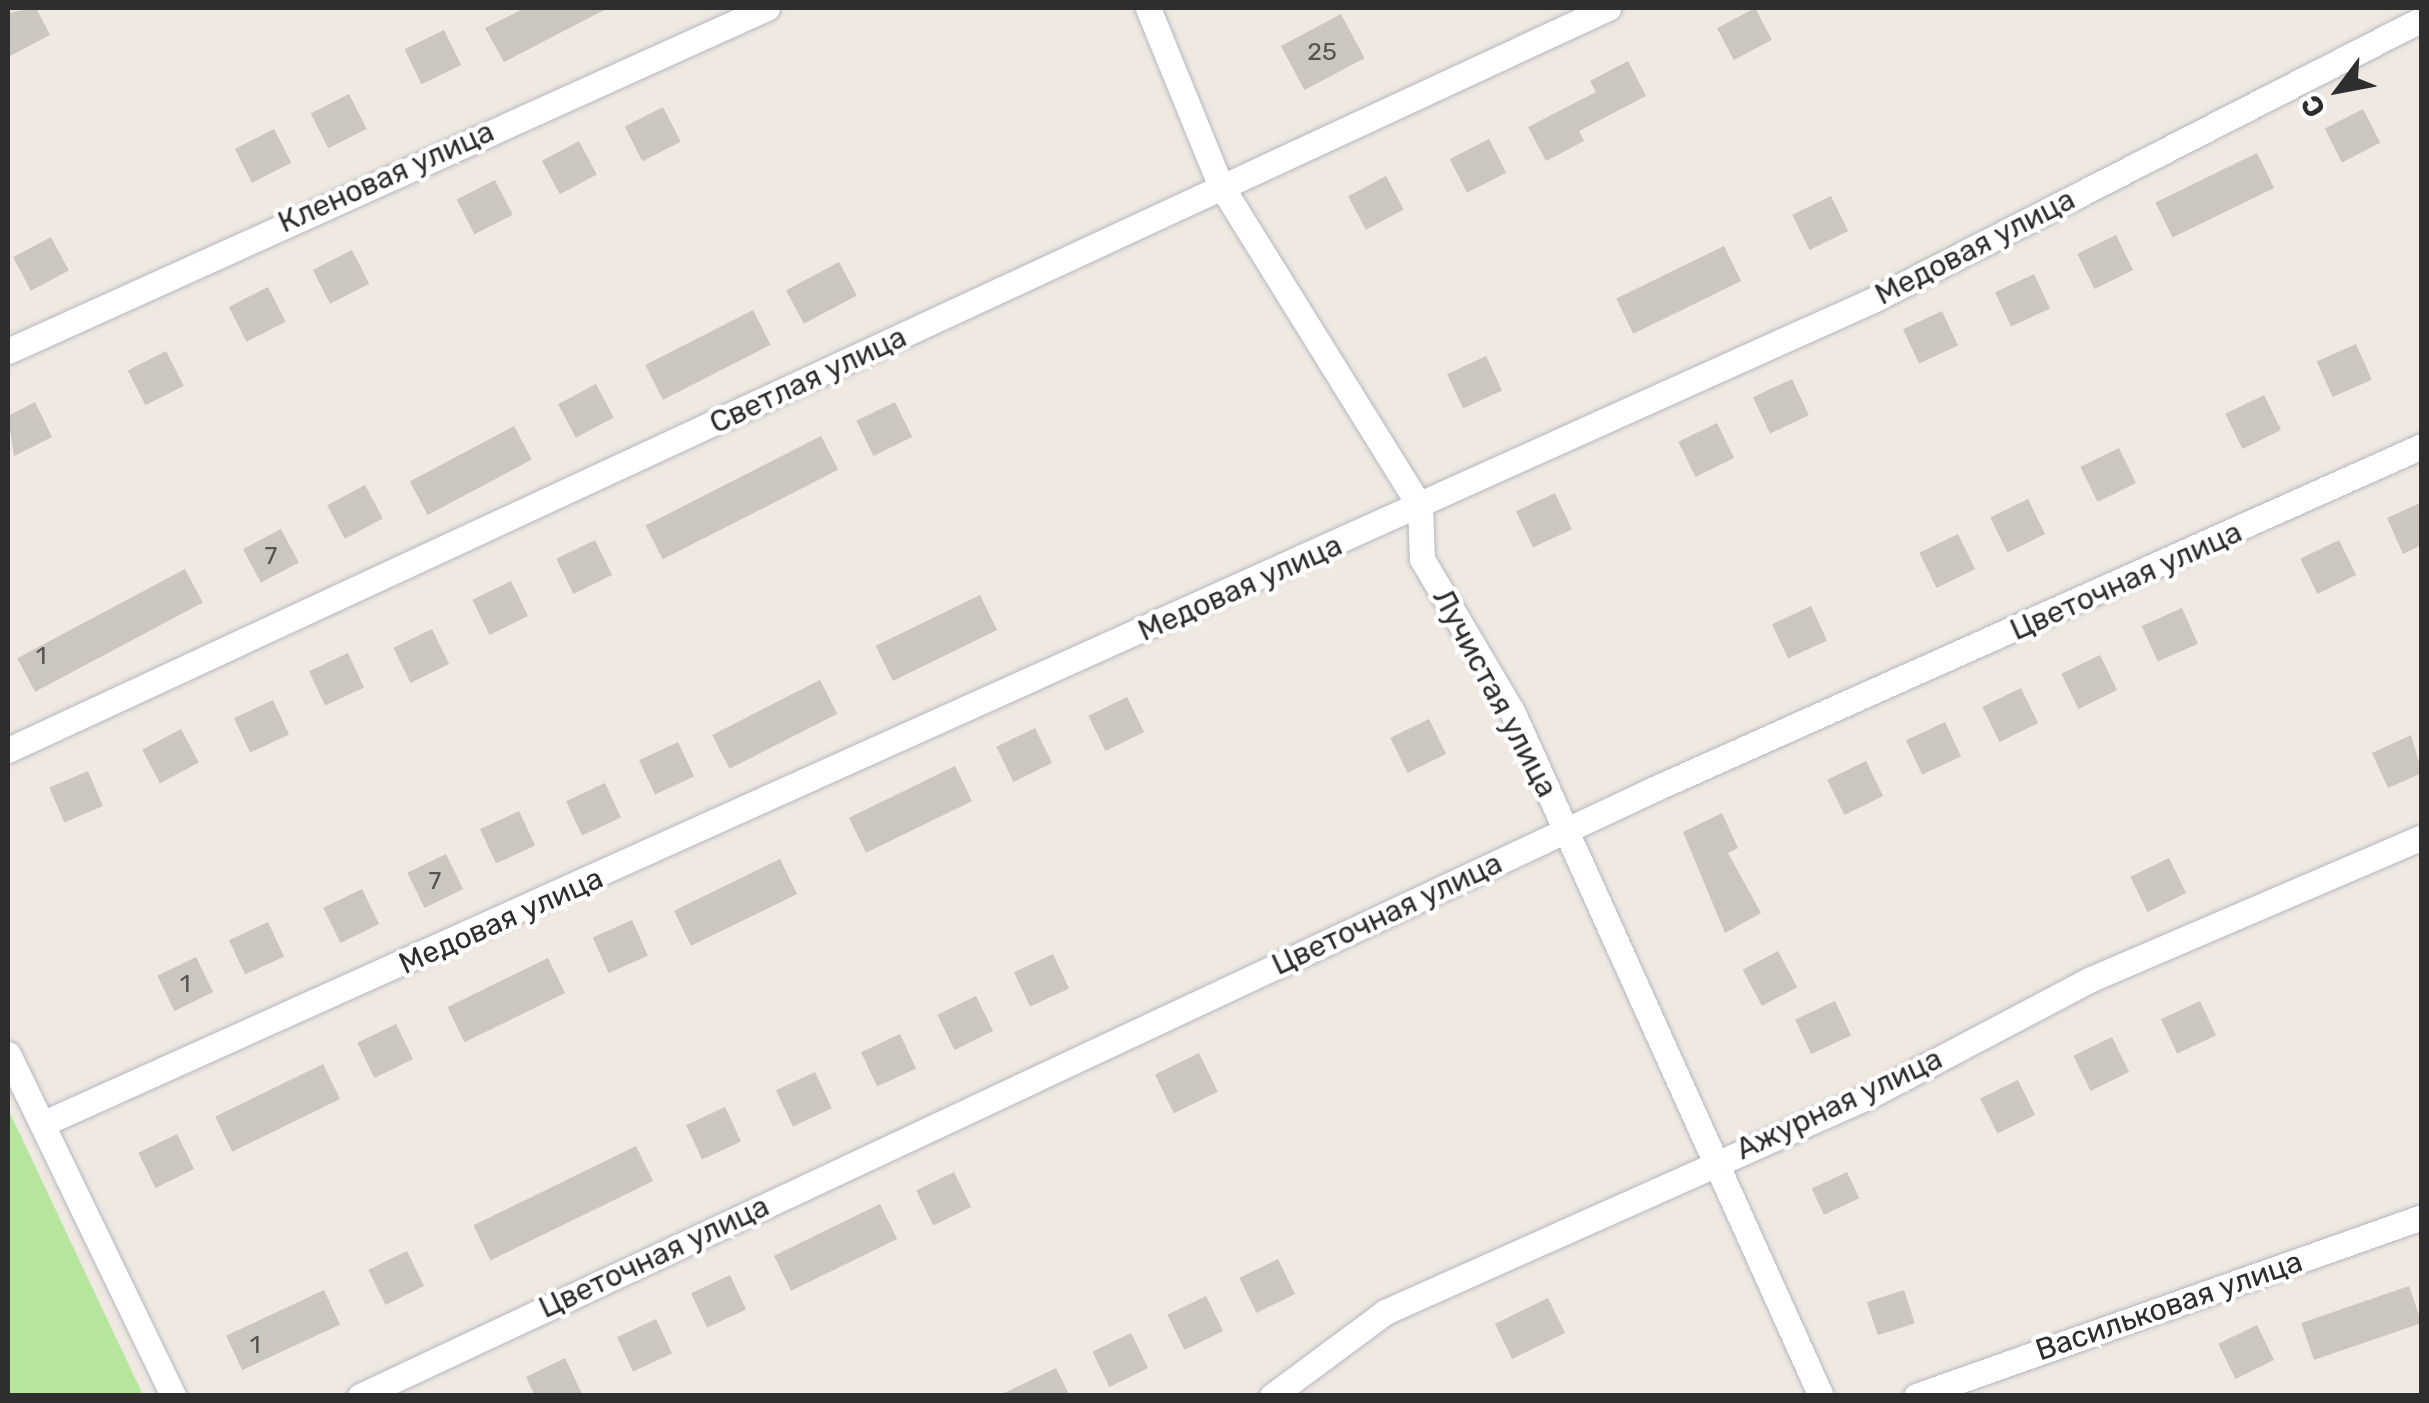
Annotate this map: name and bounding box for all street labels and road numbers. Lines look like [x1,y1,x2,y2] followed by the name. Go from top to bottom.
[273,113,499,241] street label: Кленовая улица
[1869,181,2081,313] street label: Медовая улица
[704,319,912,441] street label: Светлая улица
[2005,514,2247,648] street label: Цветочная улица
[1133,527,1347,649] street label: Медовая улица
[1425,583,1565,803] street label: Лучистая улица
[1266,845,1508,983] street label: Цветочная улица
[394,860,608,982] street label: Медовая улица
[1730,1041,1948,1167] street label: Ажурная улица
[533,1188,775,1326] street label: Цветочная улица
[2031,1243,2307,1369] street label: Васильковая улица

